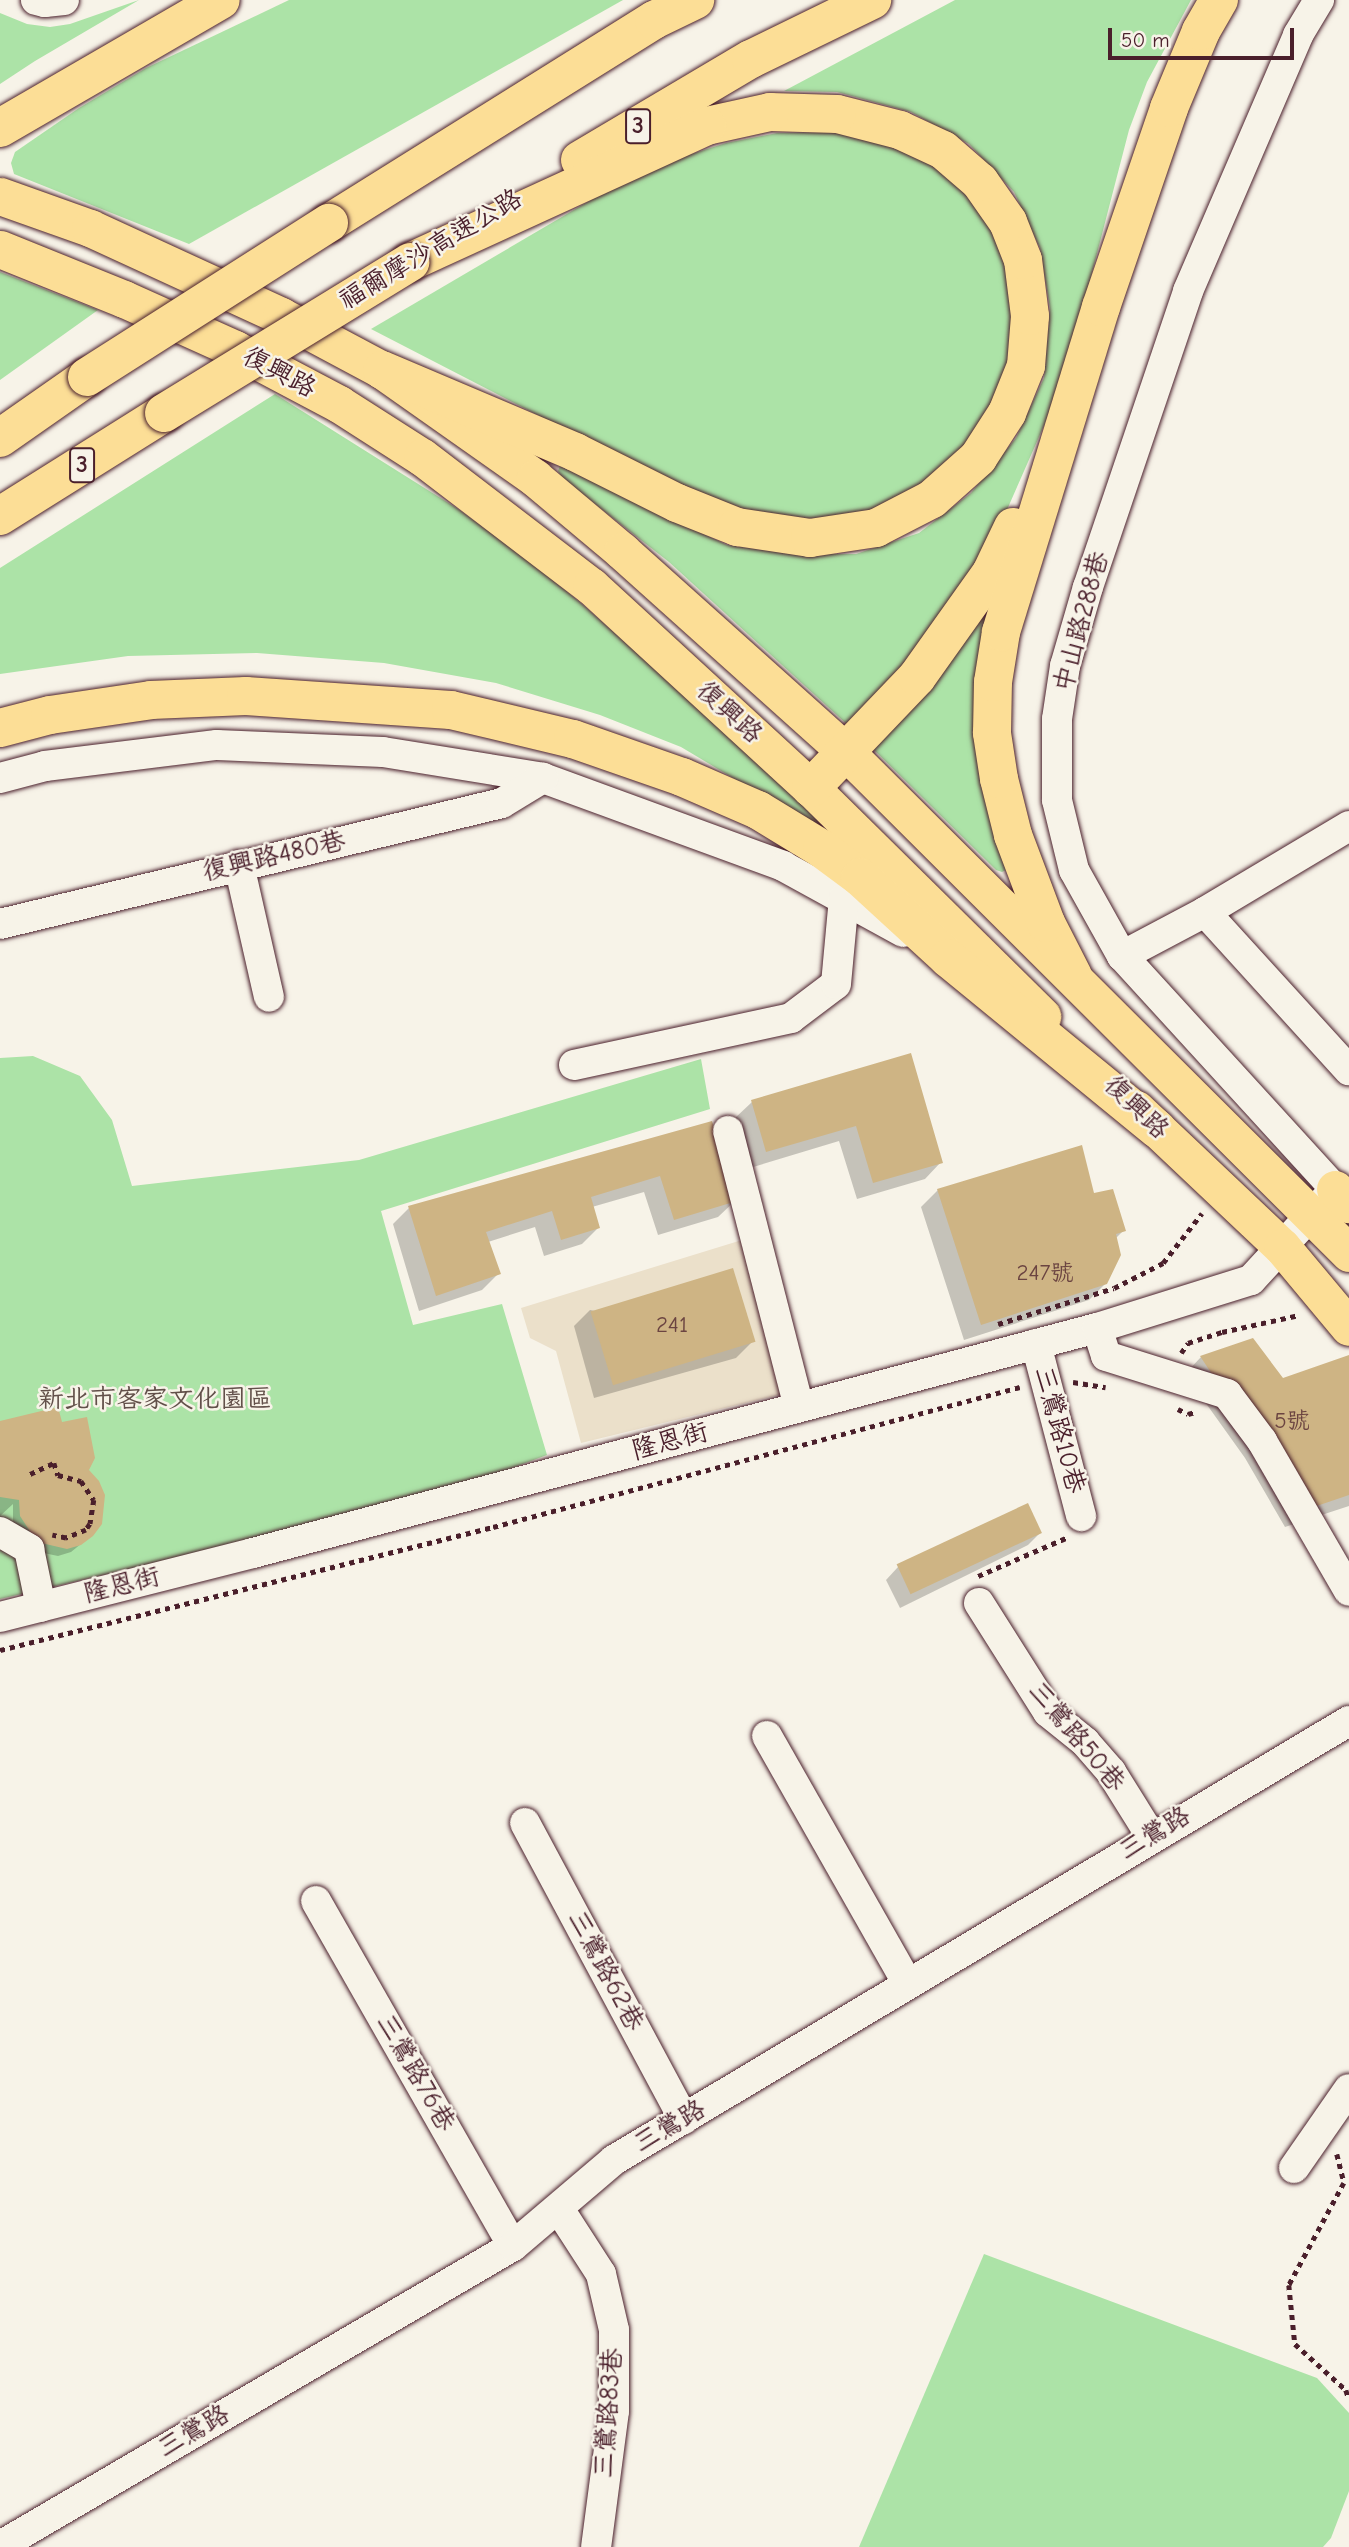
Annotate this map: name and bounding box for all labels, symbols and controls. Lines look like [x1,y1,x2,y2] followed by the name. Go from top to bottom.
[1111,14,1296,58] scale bar
[1121,28,1170,52] text: 50 m
[624,106,652,146] road number: 3
[334,183,528,317] street label: 福爾摩沙高速公路
[237,341,321,405] street label: 復興路
[68,444,96,486] road number: 3
[1048,548,1116,696] street label: 中山路288巷
[690,675,768,751] street label: 復興路
[199,825,349,889] street label: 復興路480巷
[1097,1070,1175,1146] street label: 復興路
[1017,1259,1073,1287] house number: 247號
[656,1311,688,1339] house number: 241
[1027,1363,1091,1497] street label: 三鶯路10巷
[38,1384,272,1416] park label: 新北市客家文化園區
[1274,1407,1310,1435] house number: 5號
[628,1417,712,1467] street label: 隆恩街
[80,1561,164,1611] street label: 隆恩街
[1021,1676,1131,1798] street label: 三鶯路50巷
[1114,1801,1196,1867] street label: 三鶯路
[560,1906,650,2036] street label: 三鶯路62巷
[369,2009,461,2137] street label: 三鶯路76巷
[628,2094,712,2160] street label: 三鶯路
[589,2347,629,2479] street label: 三鶯路83巷
[152,2399,236,2465] street label: 三鶯路

